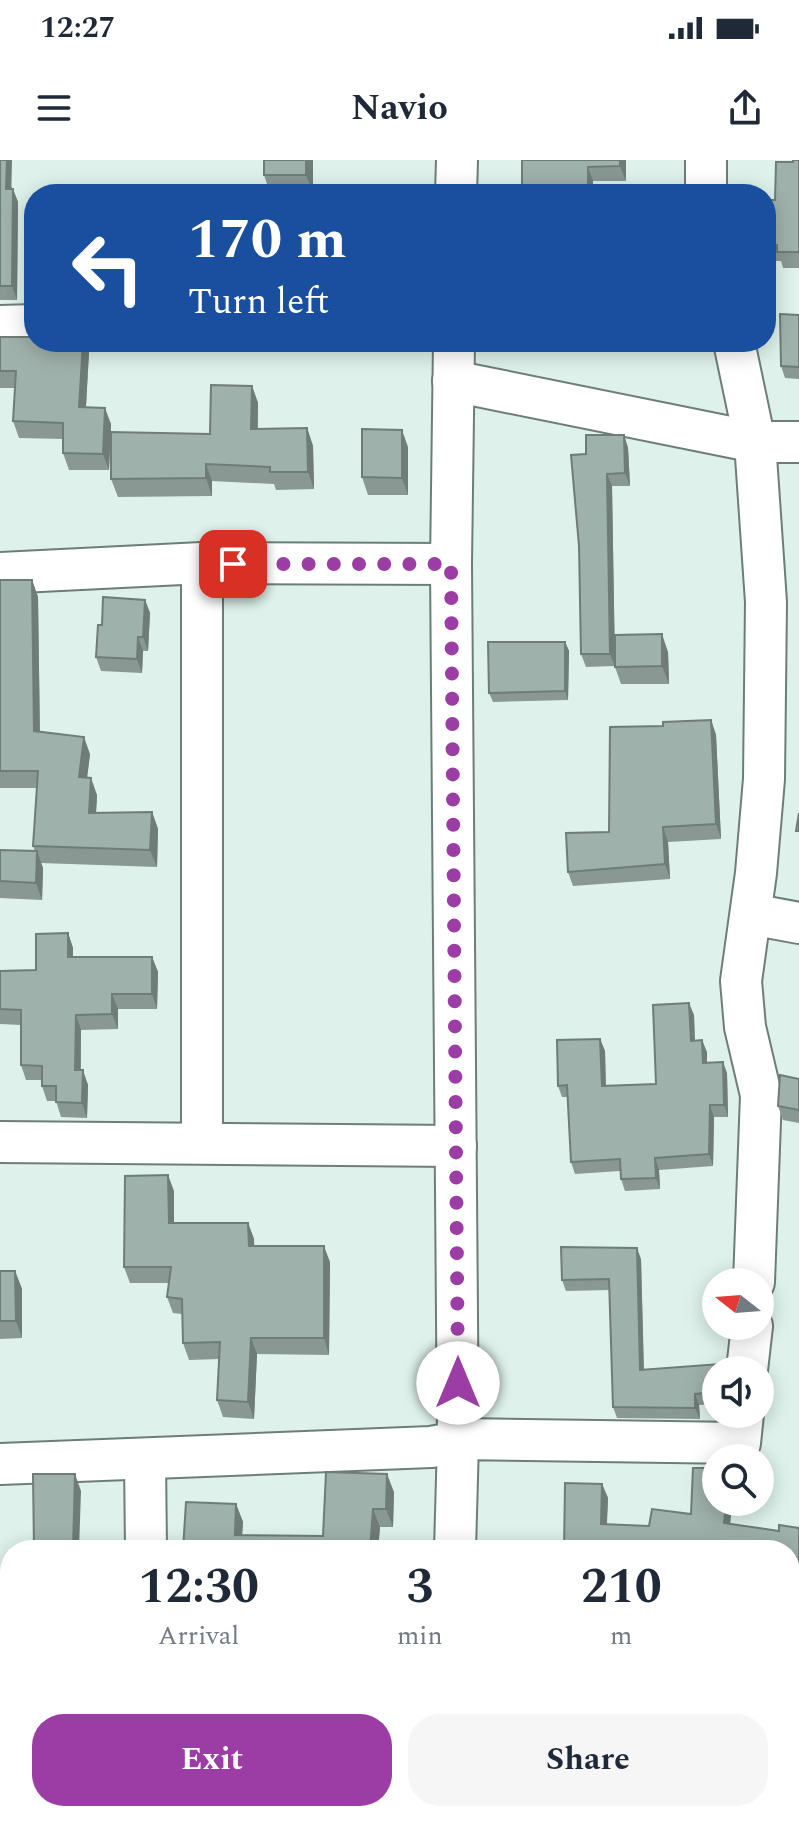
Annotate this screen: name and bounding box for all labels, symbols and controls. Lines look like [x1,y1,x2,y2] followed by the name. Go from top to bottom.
[40,5,115,51] text: 12:27
[351,81,448,136] text: Navio
[32,86,76,130] icon: menu
[723,86,767,130] icon: share
[188,198,347,283] text: 170 m
[56,216,160,320] icon: left
[188,275,329,330] text: Turn left
[199,530,267,598] pin
[211,542,255,586] icon: arrive
[702,1268,774,1340] north arrow
[702,1268,774,1516] map controls
[416,1341,500,1425] position arrow
[702,1356,774,1428] button: sound
[702,1444,774,1516] button: search
[138,1551,259,1624] text: 12:30
[406,1551,433,1624] text: 3
[581,1551,662,1624] text: 210
[158,1616,239,1656] text: Arrival
[397,1616,443,1656] text: min
[610,1616,632,1656] text: m
[32,1714,392,1806] button: Exit
[408,1714,768,1806] button: Share

